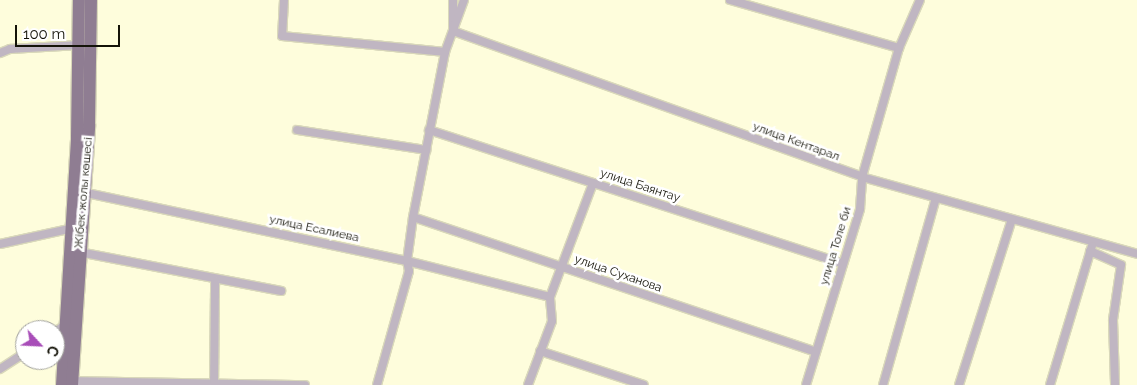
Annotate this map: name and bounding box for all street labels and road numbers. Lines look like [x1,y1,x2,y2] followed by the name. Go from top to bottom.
[751,120,841,164] street label: улица Кентарал
[72,137,96,249] street label: Жібек жолы көшесі
[598,166,682,206] street label: улица Баянтау
[817,205,855,287] street label: улица Толе би
[268,212,360,246] street label: улица Есалиева
[572,252,664,296] street label: улица Суханова

